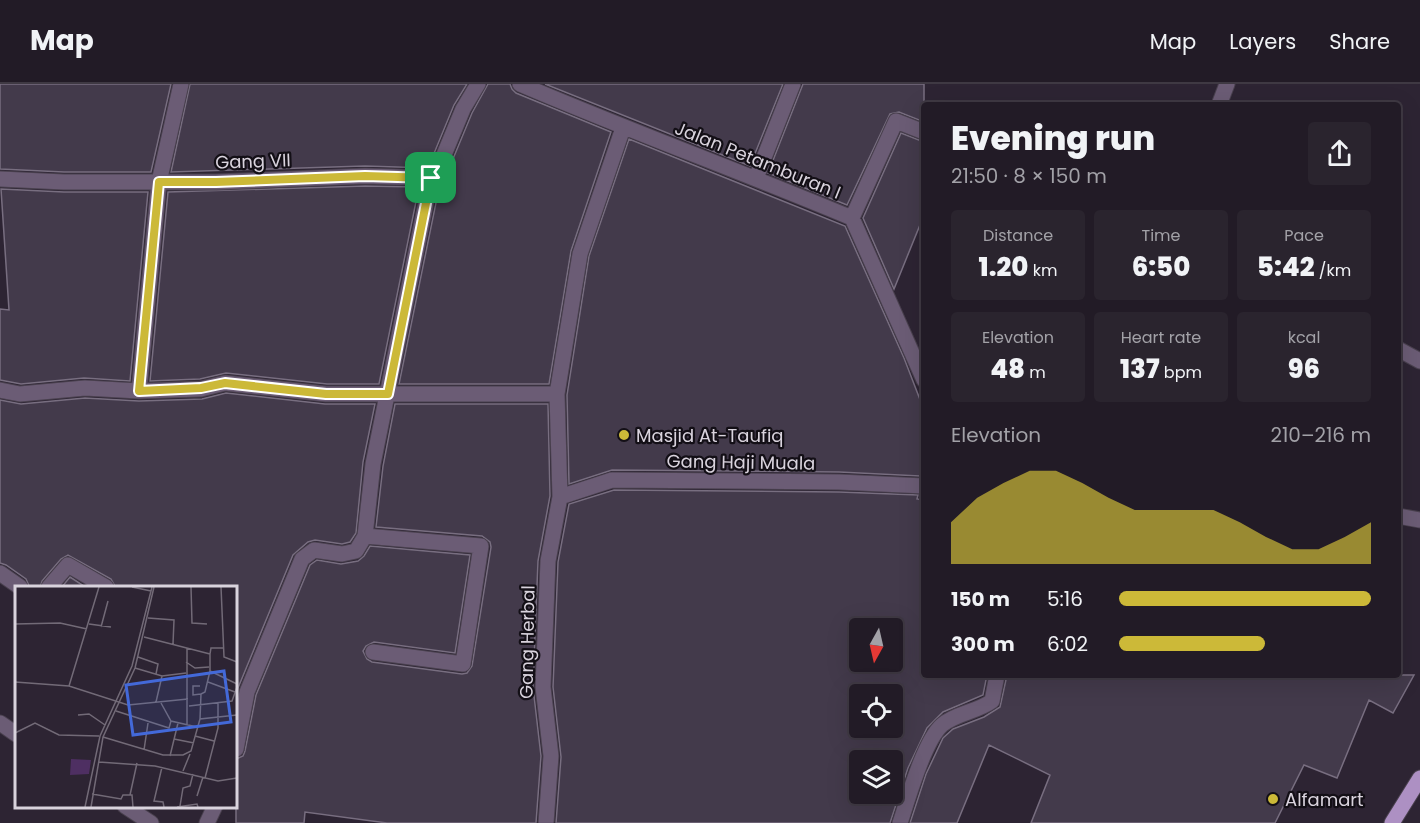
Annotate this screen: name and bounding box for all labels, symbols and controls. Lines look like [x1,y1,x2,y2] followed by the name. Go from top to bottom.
[30,21,94,60] text: Map
[1150,27,1196,56] text: Map
[1229,27,1296,56] text: Layers
[1329,27,1390,56] text: Share
[671,115,845,205] street label: Jalan Petamburan I
[951,115,1155,162] text: Evening run
[1308,122,1371,185] button: share
[215,147,291,175] street label: Gang VII
[405,152,456,203] pin
[414,161,447,194] icon: arrive
[951,162,1107,190] text: 21:50 · 8 × 150 m
[983,224,1053,247] text: Distance
[1142,224,1181,247] text: Time
[1284,224,1324,247] text: Pace
[979,249,1028,285] text: 1.20
[1132,249,1190,285] text: 6:50
[1257,249,1315,285] text: 5:42
[1028,259,1057,282] text: km
[1315,259,1351,282] text: /km
[982,326,1054,349] text: Elevation
[1121,326,1201,349] text: Heart rate
[1288,326,1320,349] text: kcal
[990,351,1025,387] text: 48
[1120,351,1160,387] text: 137
[1288,351,1320,387] text: 96
[1025,361,1046,384] text: m
[1160,361,1202,384] text: bpm
[951,421,1041,449] text: Elevation
[1270,421,1371,449] text: 210–216 m
[636,423,783,448] place label: Masjid At-Taufiq
[617,428,631,442] marker: Masjid At-Taufiq
[666,448,816,476] street label: Gang Haji Muala
[514,585,540,699] street label: Gang Herbal
[951,585,1010,613] text: 150 m
[1047,585,1083,613] text: 5:16
[15,586,237,808] inset map
[849,618,903,672] north arrow
[849,618,903,804] map controls
[951,630,1015,658] text: 300 m
[1047,630,1088,658] text: 6:02
[849,684,903,738] button: locate
[849,750,903,804] button: layers
[1285,787,1364,812] place label: Alfamart
[1266,792,1280,806] marker: Alfamart

